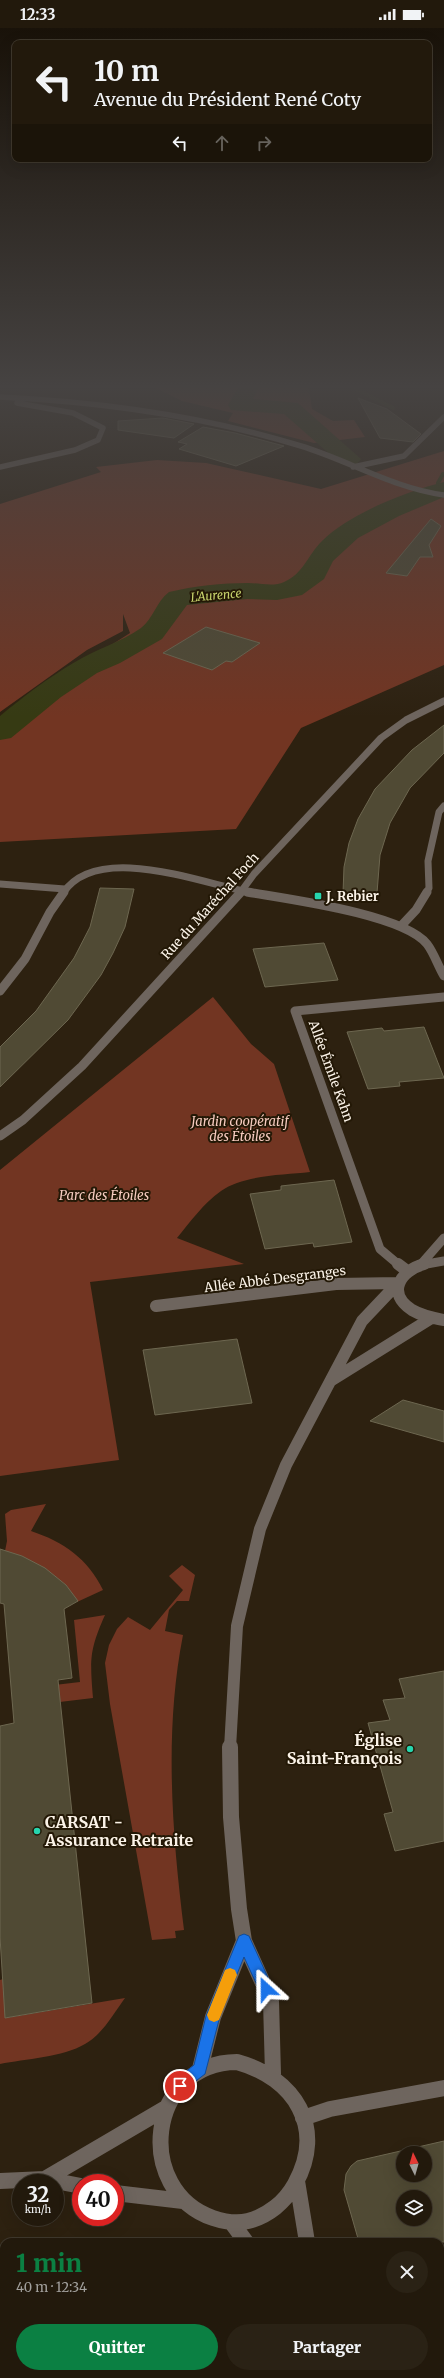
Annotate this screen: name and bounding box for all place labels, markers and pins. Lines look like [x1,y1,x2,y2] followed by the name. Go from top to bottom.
[325,888,379,905] place label: J. Rebier
[313,891,323,901] marker: J. Rebier
[287,1730,402,1768] place label: Église Saint-François
[405,1744,415,1754] marker: Église Saint-François
[44,1812,194,1850] place label: CARSAT - Assurance Retraite
[32,1826,42,1836] marker: CARSAT - Assurance Retraite
[163,2069,197,2103] pin

